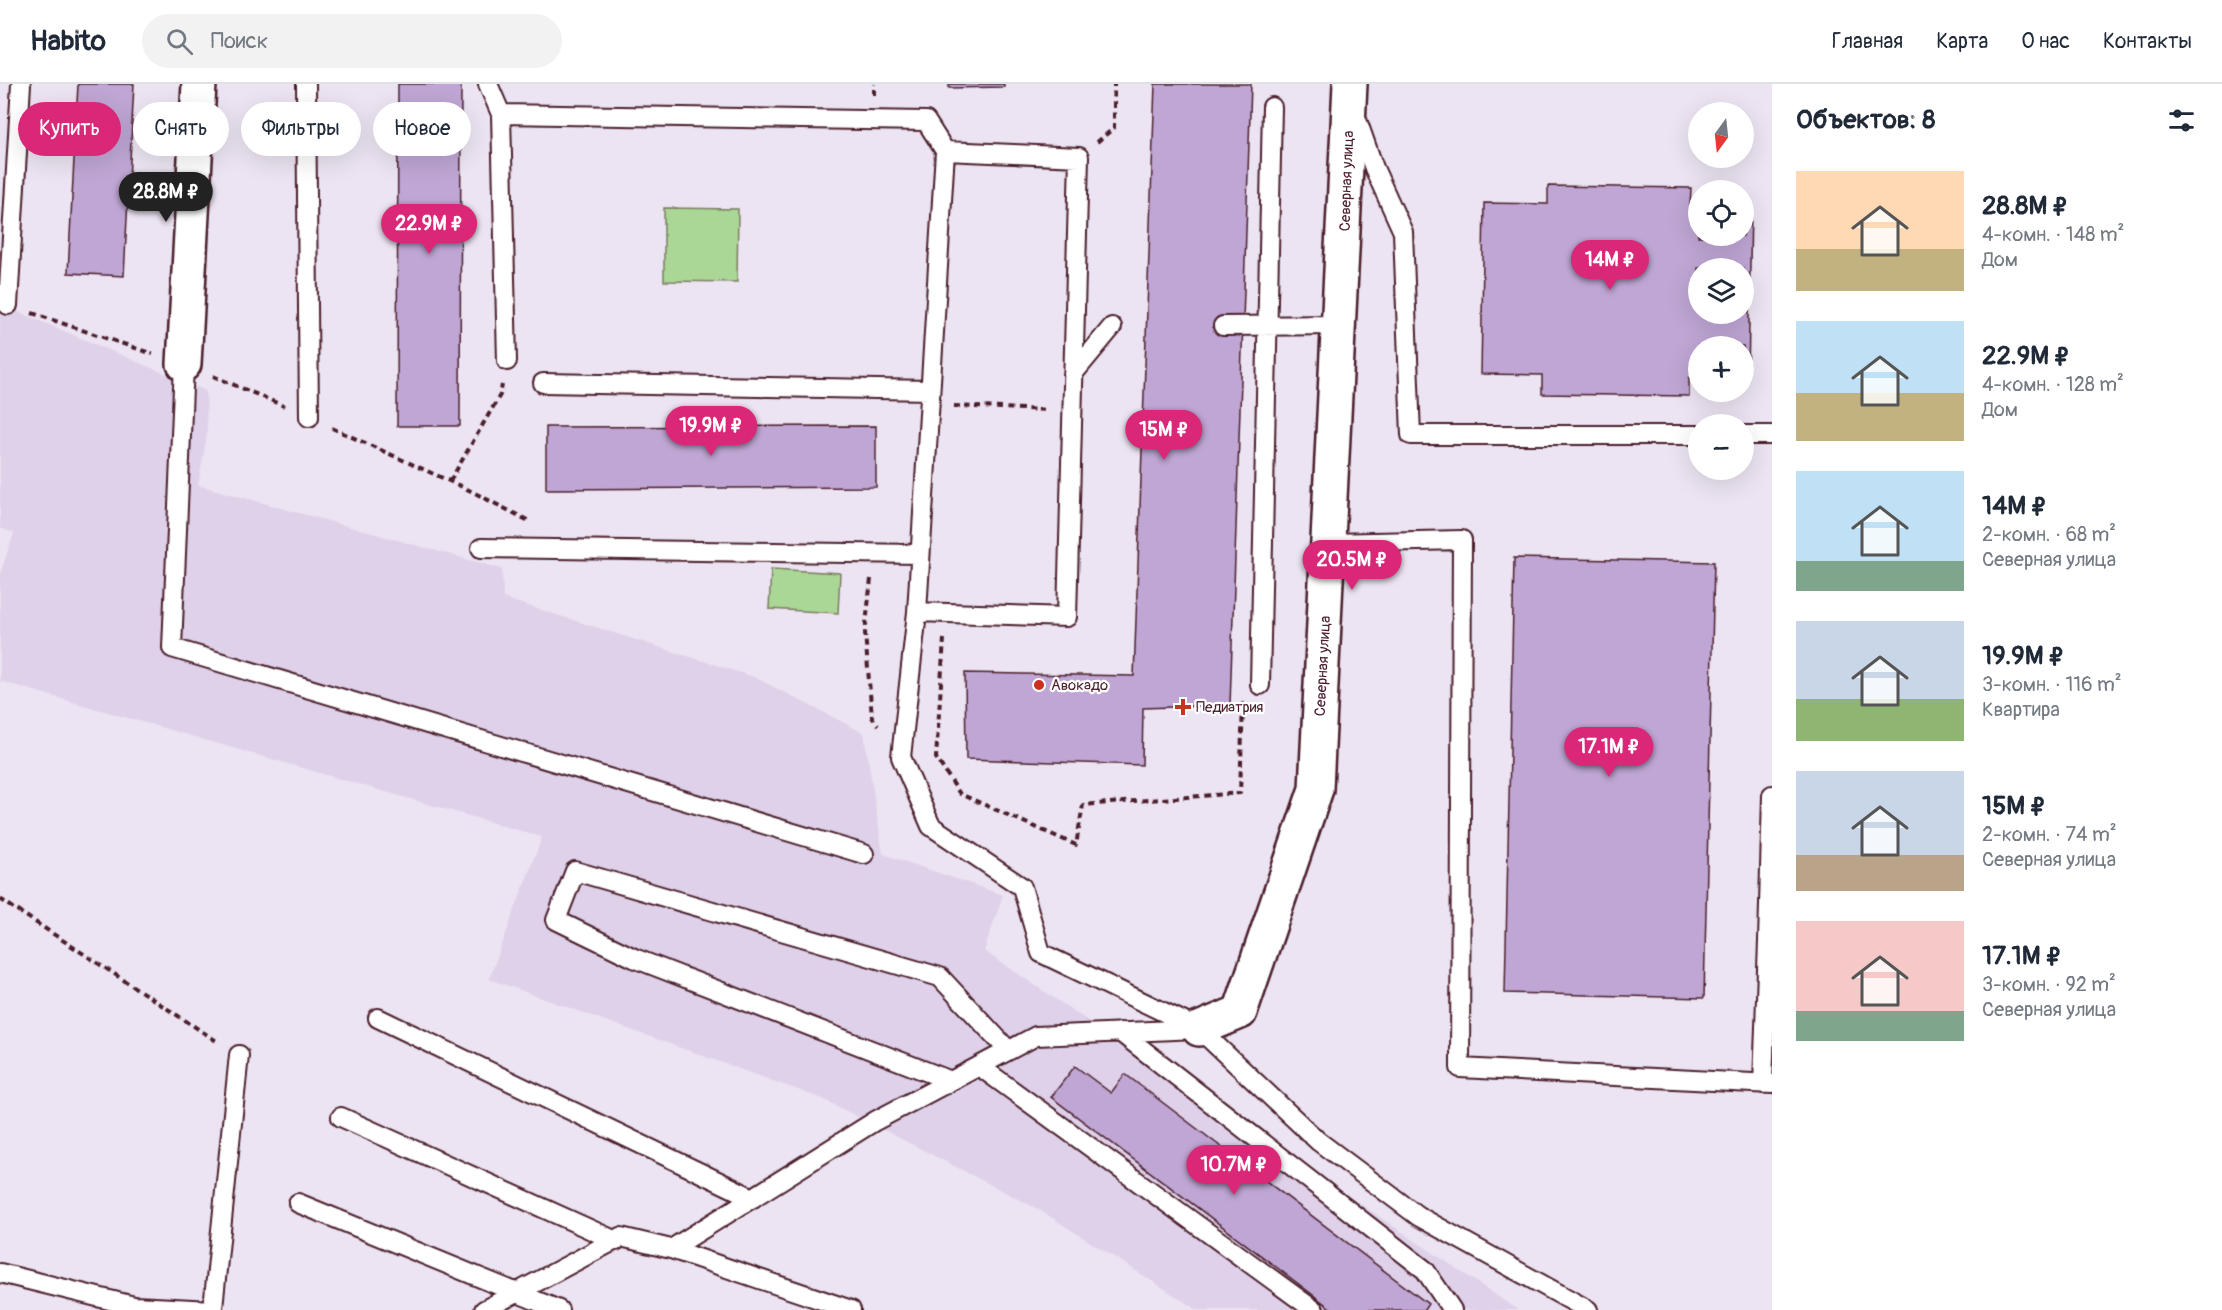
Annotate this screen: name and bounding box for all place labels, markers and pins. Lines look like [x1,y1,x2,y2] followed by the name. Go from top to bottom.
[111,172,221,223] pin: 28.8M ₽
[374,204,484,255] pin: 22.9M ₽
[1568,240,1652,291] pin: 14M ₽
[656,406,766,457] pin: 19.9M ₽
[1122,410,1206,461] pin: 15M ₽
[1297,540,1407,591] pin: 20.5M ₽
[1051,676,1108,695] place label: Авокадо
[1032,678,1046,692] marker: Авокадо
[1174,698,1192,716] marker: Педиатрия
[1196,698,1263,717] place label: Педиатрия
[1554,727,1664,778] pin: 17.1M ₽
[1179,1145,1289,1196] pin: 10.7M ₽

